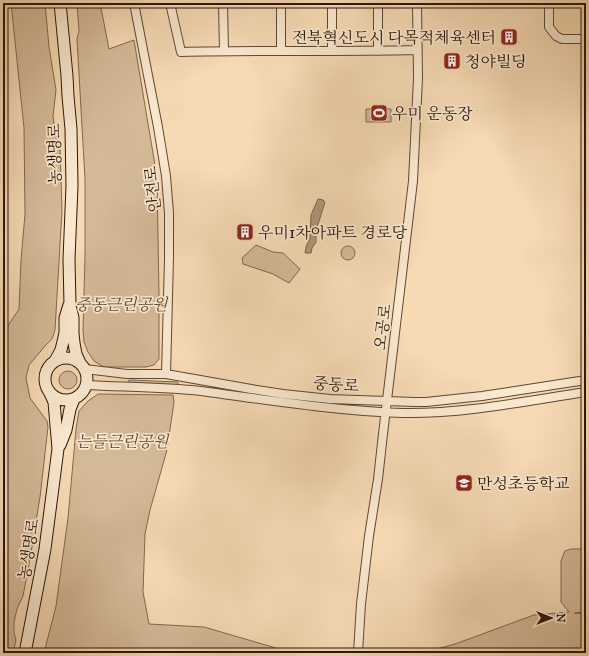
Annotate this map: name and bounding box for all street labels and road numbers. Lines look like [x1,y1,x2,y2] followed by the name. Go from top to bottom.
[44,122,65,185] street label: 농생명로
[141,164,164,213] street label: 안전로
[370,302,395,351] street label: 오공로
[312,373,360,396] street label: 중동로
[14,517,43,581] street label: 농생명로

